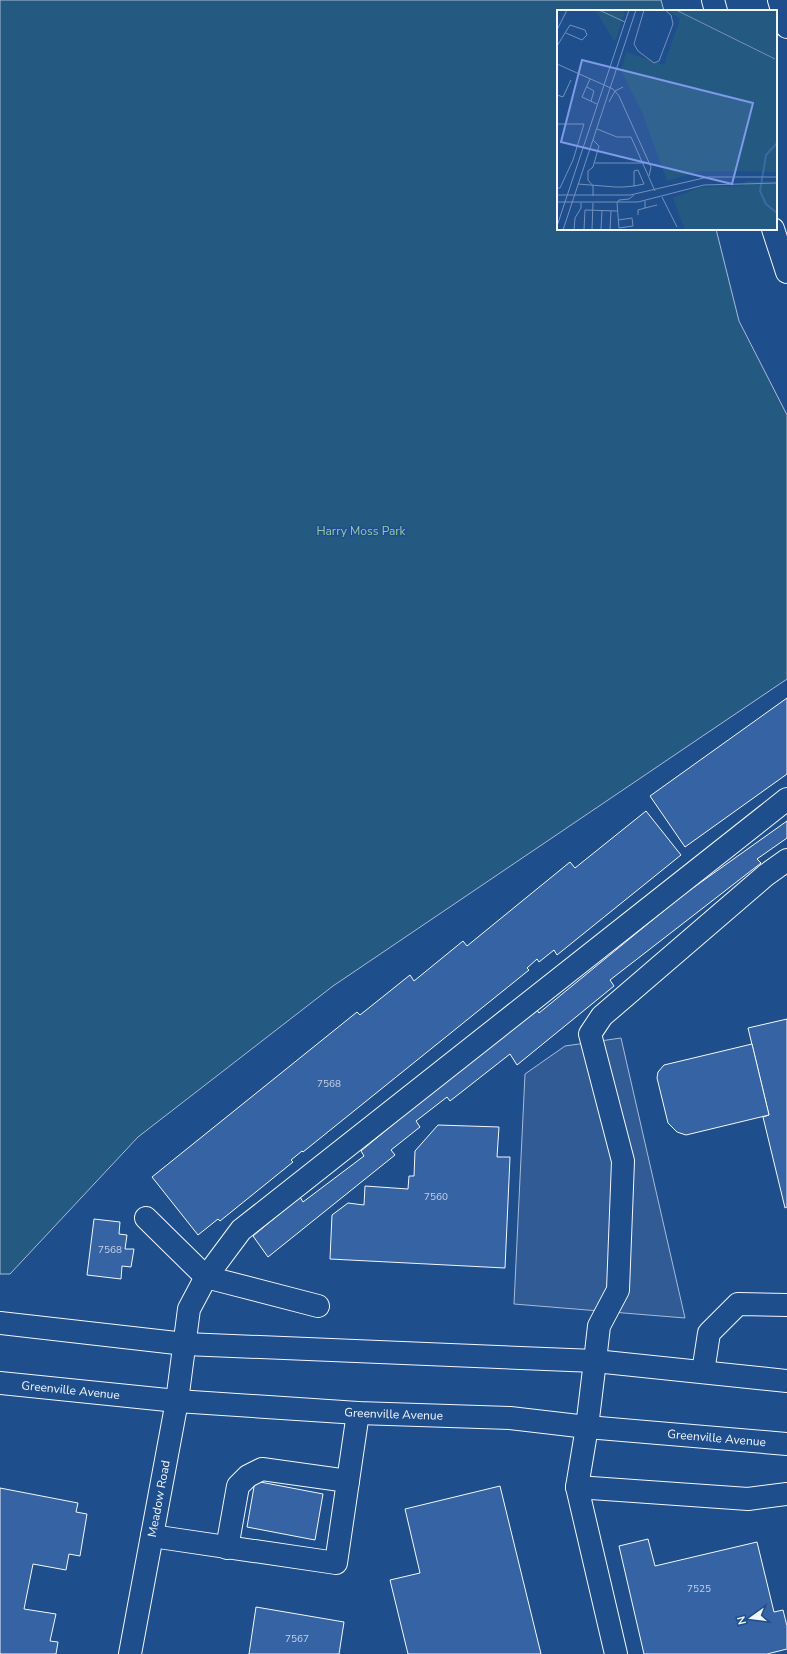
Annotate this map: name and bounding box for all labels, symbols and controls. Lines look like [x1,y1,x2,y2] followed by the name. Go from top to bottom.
[557,10,777,230] inset map
[316,523,407,539] park label: Harry Moss Park
[317,1077,341,1091] house number: 7568
[424,1190,448,1204] house number: 7560
[98,1243,122,1257] house number: 7568
[21,1377,121,1403] street label: Greenville Avenue
[344,1404,443,1424] street label: Greenville Avenue
[667,1426,767,1450] street label: Greenville Avenue
[144,1459,174,1538] street label: Meadow Road
[687,1582,711,1596] house number: 7525
[731,1598,771,1638] north arrow
[734,1614,750,1626] text: N
[285,1632,309,1646] house number: 7567

